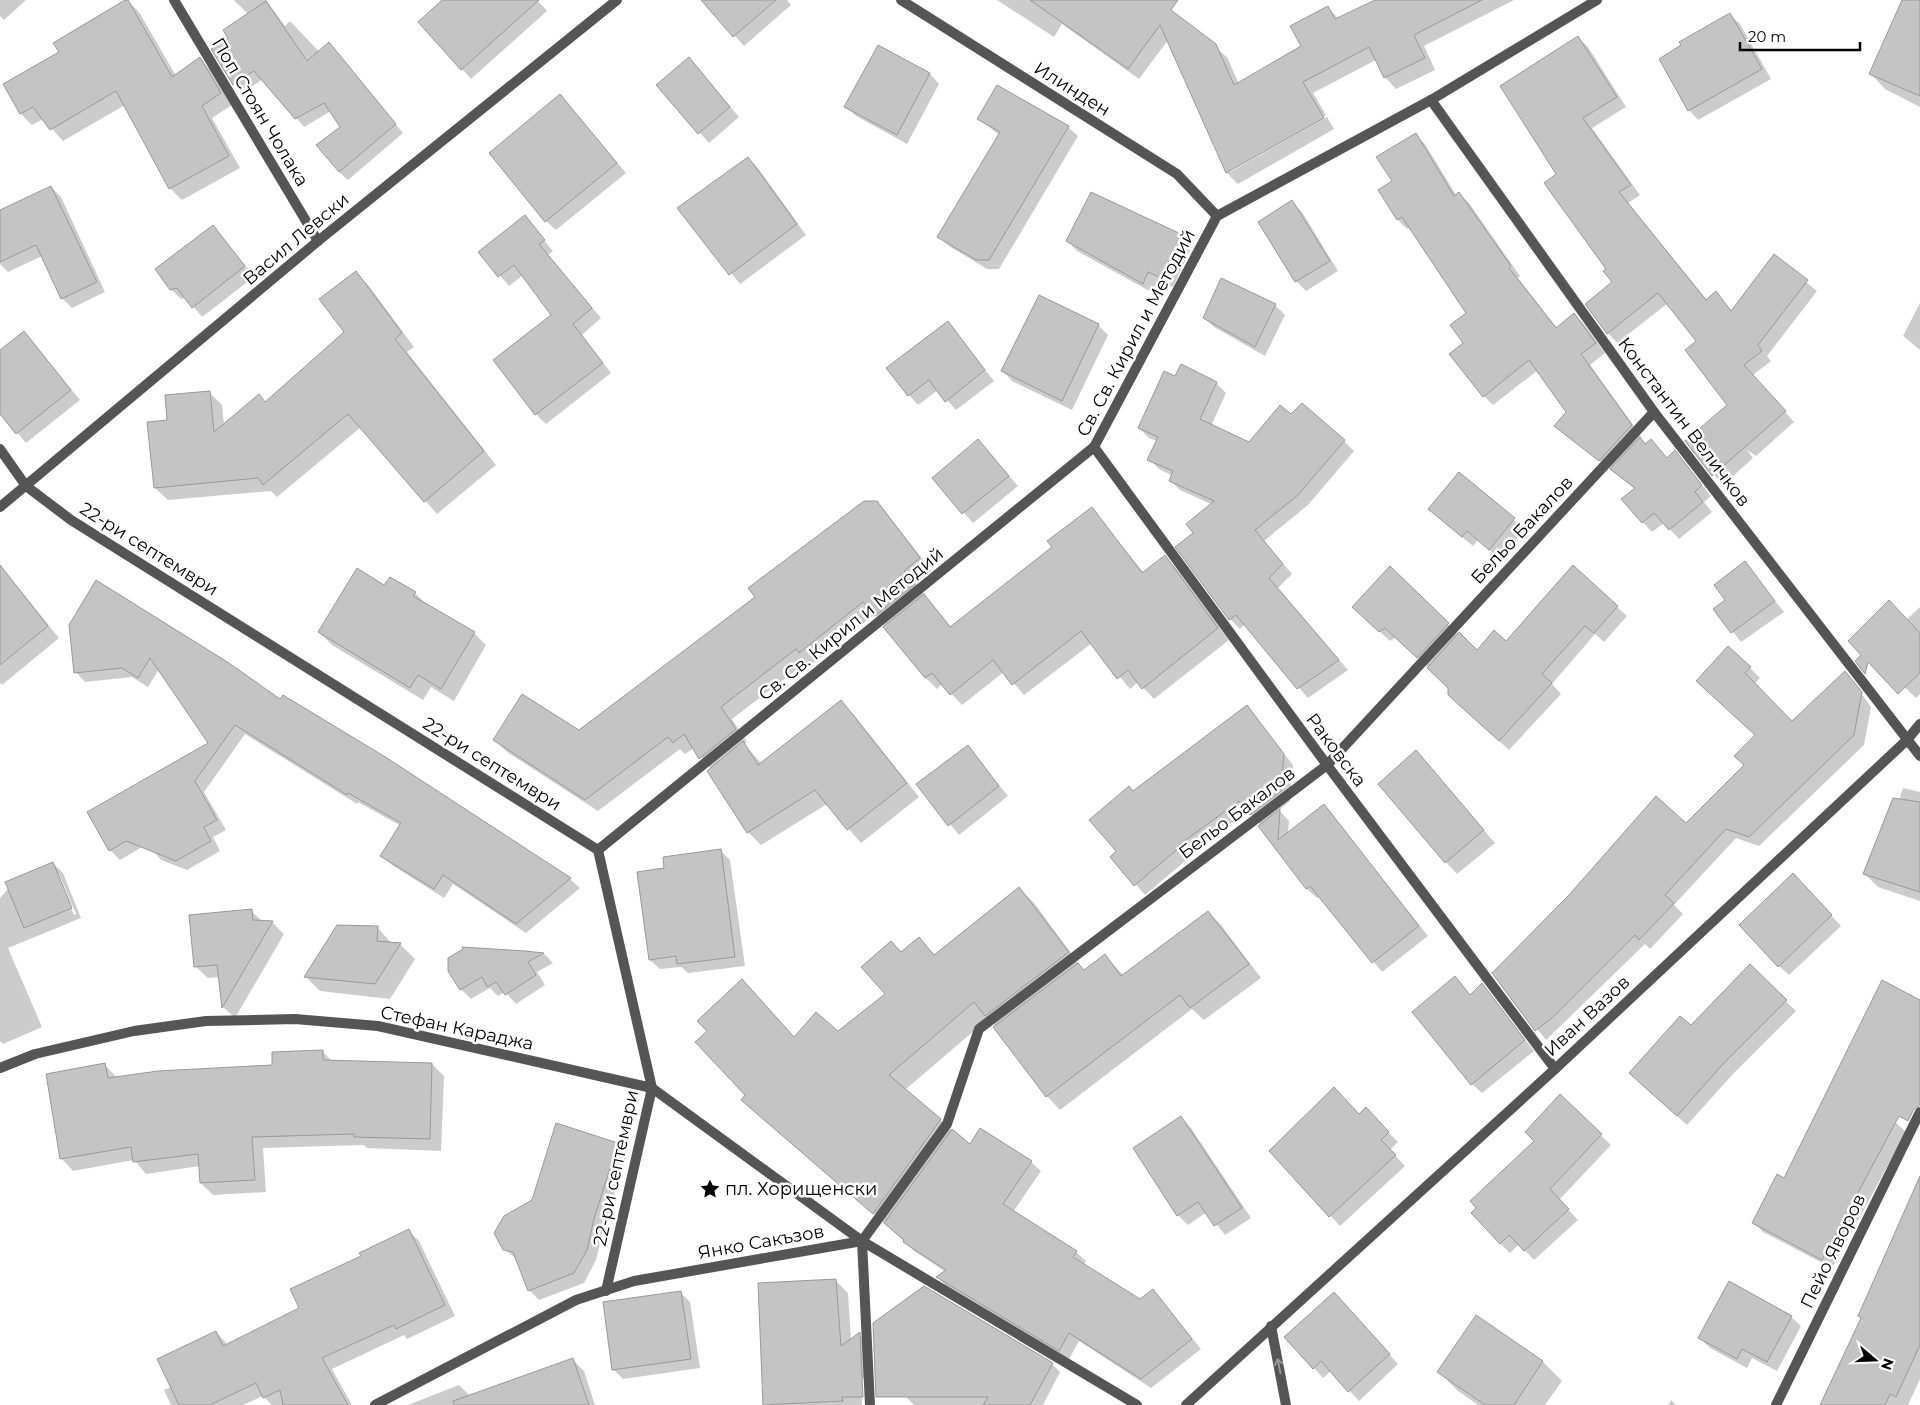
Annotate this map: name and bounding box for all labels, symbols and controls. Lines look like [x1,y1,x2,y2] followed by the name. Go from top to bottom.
[1740,20,1860,52] scale bar
[1748,27,1786,46] text: 20 m
[207,34,313,190] street label: Поп Стоян Чолака
[1030,57,1114,121] street label: Илинден
[238,188,354,290] street label: Васил Левски
[1072,226,1200,440] street label: Св. Св. Кирил и Методий
[1613,333,1755,511] street label: Константин Величков
[1466,471,1578,589] street label: Бельо Бакалов
[76,498,222,600] street label: 22-ри септември
[754,543,948,705] street label: Св. Св. Кирил и Методий
[1301,709,1371,791] street label: Раковска
[419,713,565,815] street label: 22-ри септември
[1175,762,1299,864] street label: Бельо Бакалов
[1540,971,1634,1061] street label: Иван Вазов
[379,1001,535,1055] street label: Стефан Караджа
[589,1088,643,1248] street label: 22-ри септември
[699,1178,721,1200] place icon: пл. Хорищенски
[725,1178,877,1200] place label: пл. Хорищенски
[1796,1190,1870,1312] street label: Пейо Яворов
[696,1220,826,1264] street label: Янко Сакъзов
[1850,1335,1900,1385] north arrow
[1877,1356,1898,1373] text: N
[1273,1358,1283,1374] one-way arrow

